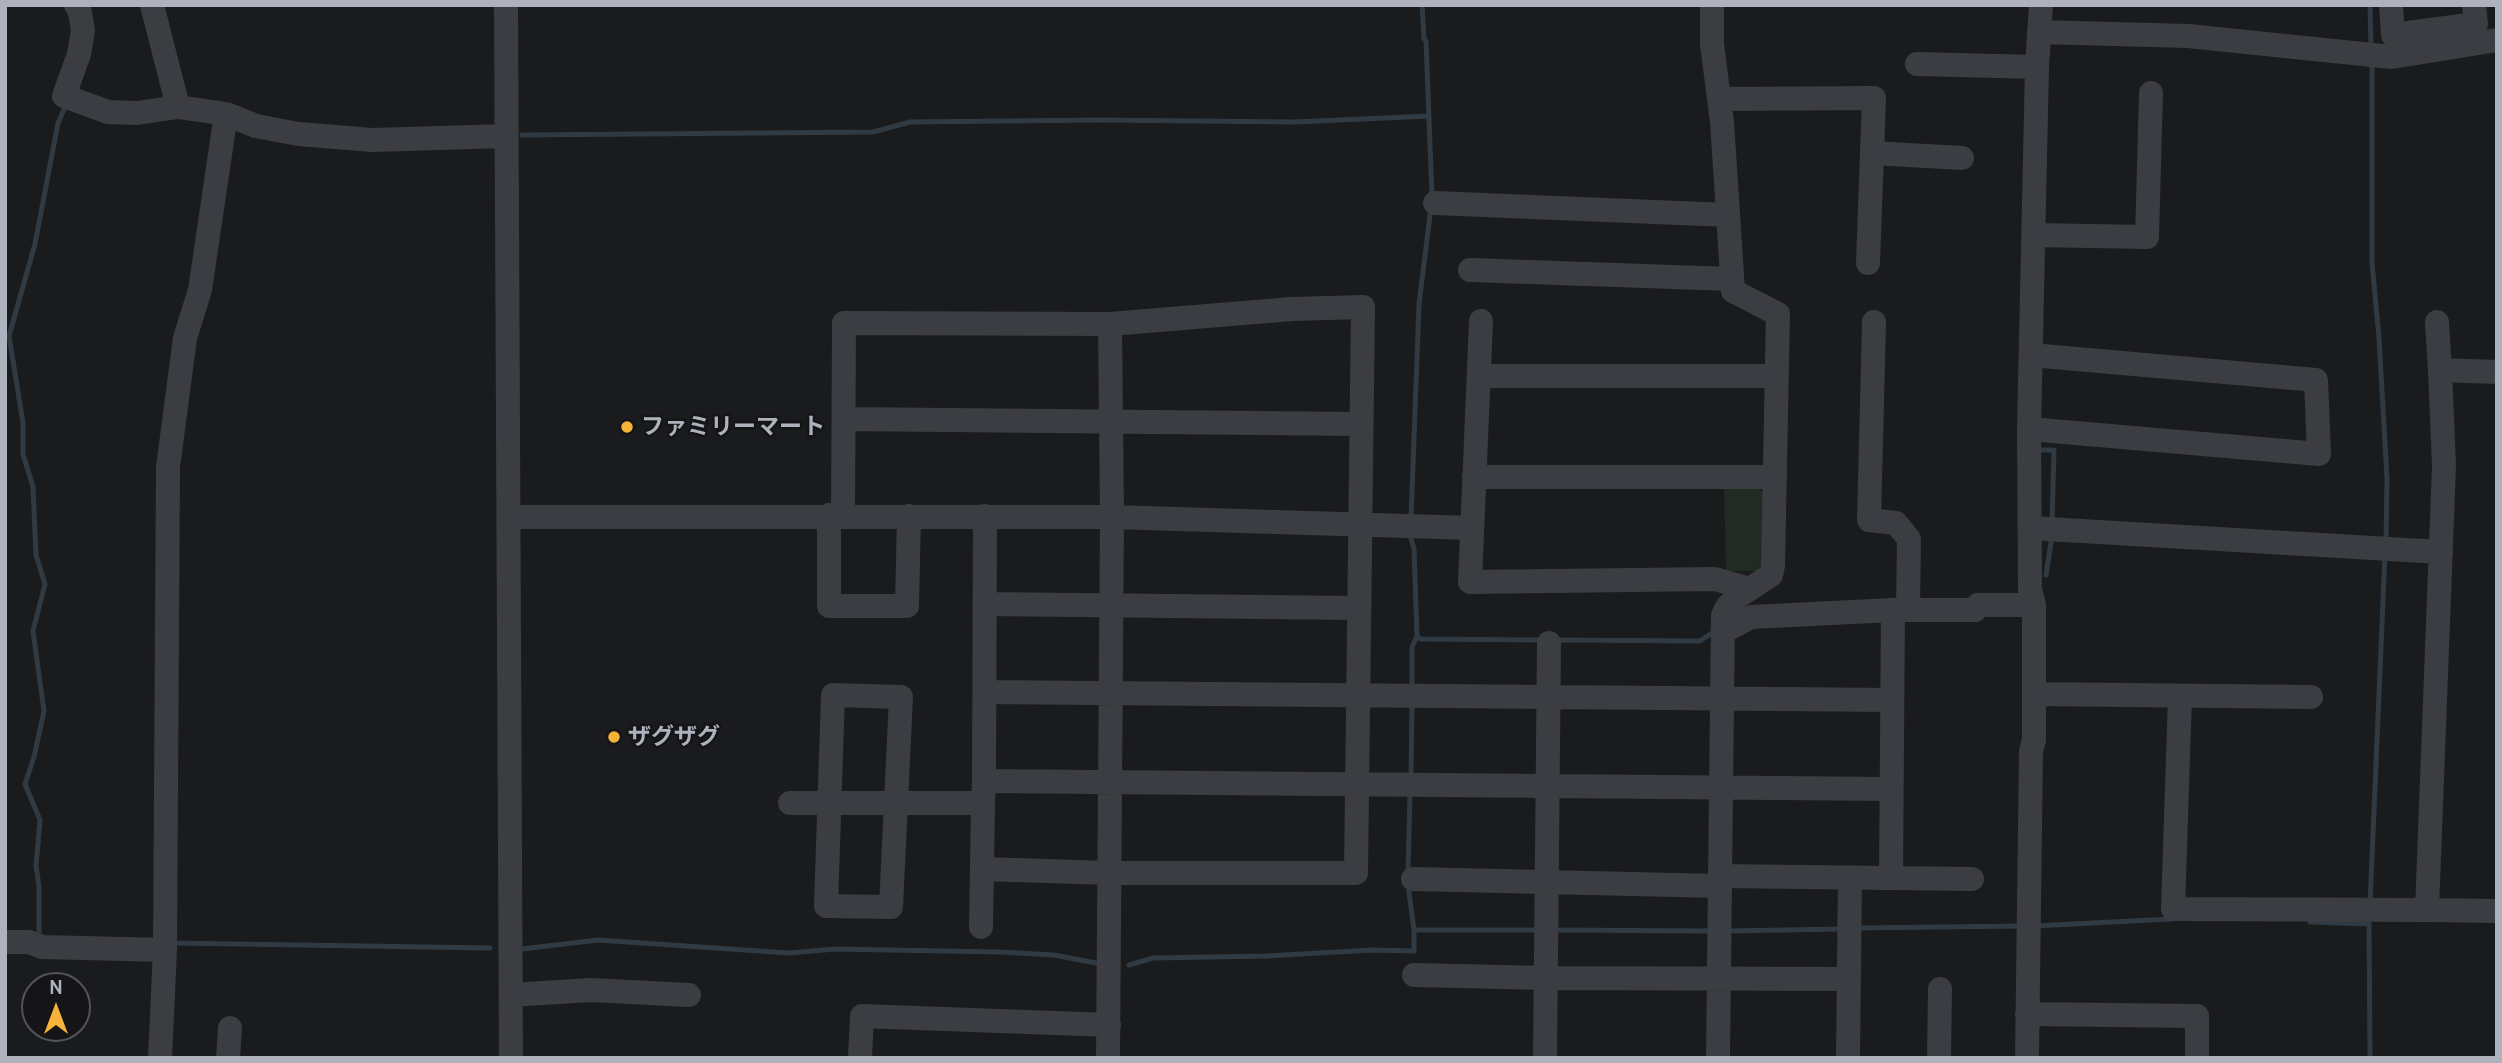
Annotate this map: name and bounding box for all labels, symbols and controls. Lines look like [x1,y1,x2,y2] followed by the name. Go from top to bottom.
[641,413,825,441] place label: ファミリーマート
[619,419,635,435] marker: ファミリーマート
[628,723,720,751] place label: ザグザグ
[606,729,622,745] marker: ザグザグ
[21,972,91,1042] north arrow
[49,976,63,999] text: N

